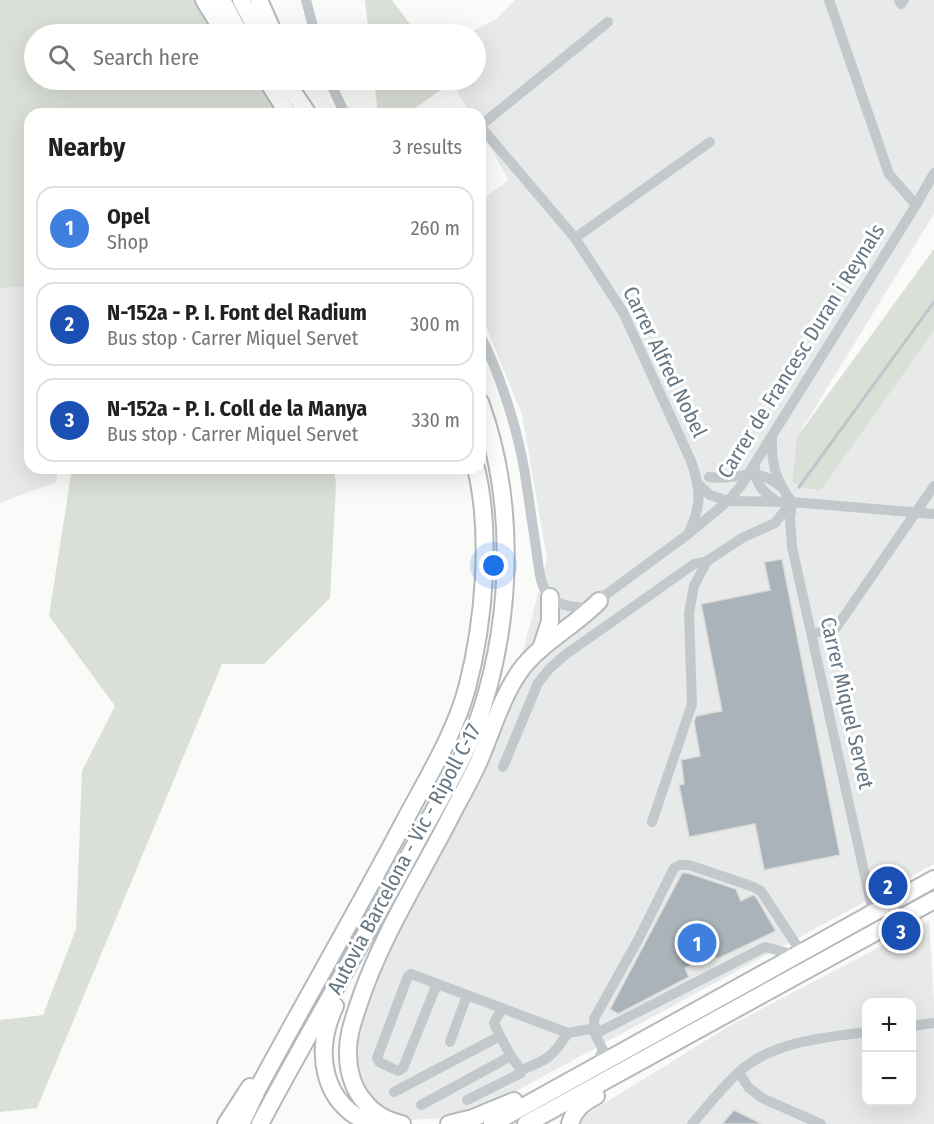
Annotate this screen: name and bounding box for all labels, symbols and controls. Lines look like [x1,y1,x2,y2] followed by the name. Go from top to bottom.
[24,24,486,90] search box
[45,41,78,74] icon: search
[93,44,199,71] text: Search here
[48,132,125,163] text: Nearby
[393,135,462,159] text: 3 results
[107,203,150,230] text: Opel
[65,216,74,240] text: 1
[411,216,460,240] text: 260 m
[712,219,890,483] street label: Carrer de Francesc Duran i Reynals
[107,230,149,254] text: Shop
[617,282,713,442] street label: Carrer Alfred Nobel
[107,299,367,326] text: N-152a - P. I. Font del Radium
[65,312,74,336] text: 2
[410,312,460,336] text: 300 m
[107,326,358,350] text: Bus stop · Carrer Miquel Servet
[107,395,367,422] text: N-152a - P. I. Coll de la Manya
[65,408,74,432] text: 3
[411,408,460,432] text: 330 m
[107,422,358,446] text: Bus stop · Carrer Miquel Servet
[479,551,508,580] your location
[815,615,879,791] street label: Carrer Miquel Servet
[322,719,486,999] street label: Autovia Barcelona - Vic - Ripoll C-17
[868,864,908,908] pin: 2
[882,908,920,954] pin: 3
[678,920,716,966] pin: 1
[862,998,916,1106] map controls
[862,998,916,1052] button: +
[862,1052,916,1106] button: −

